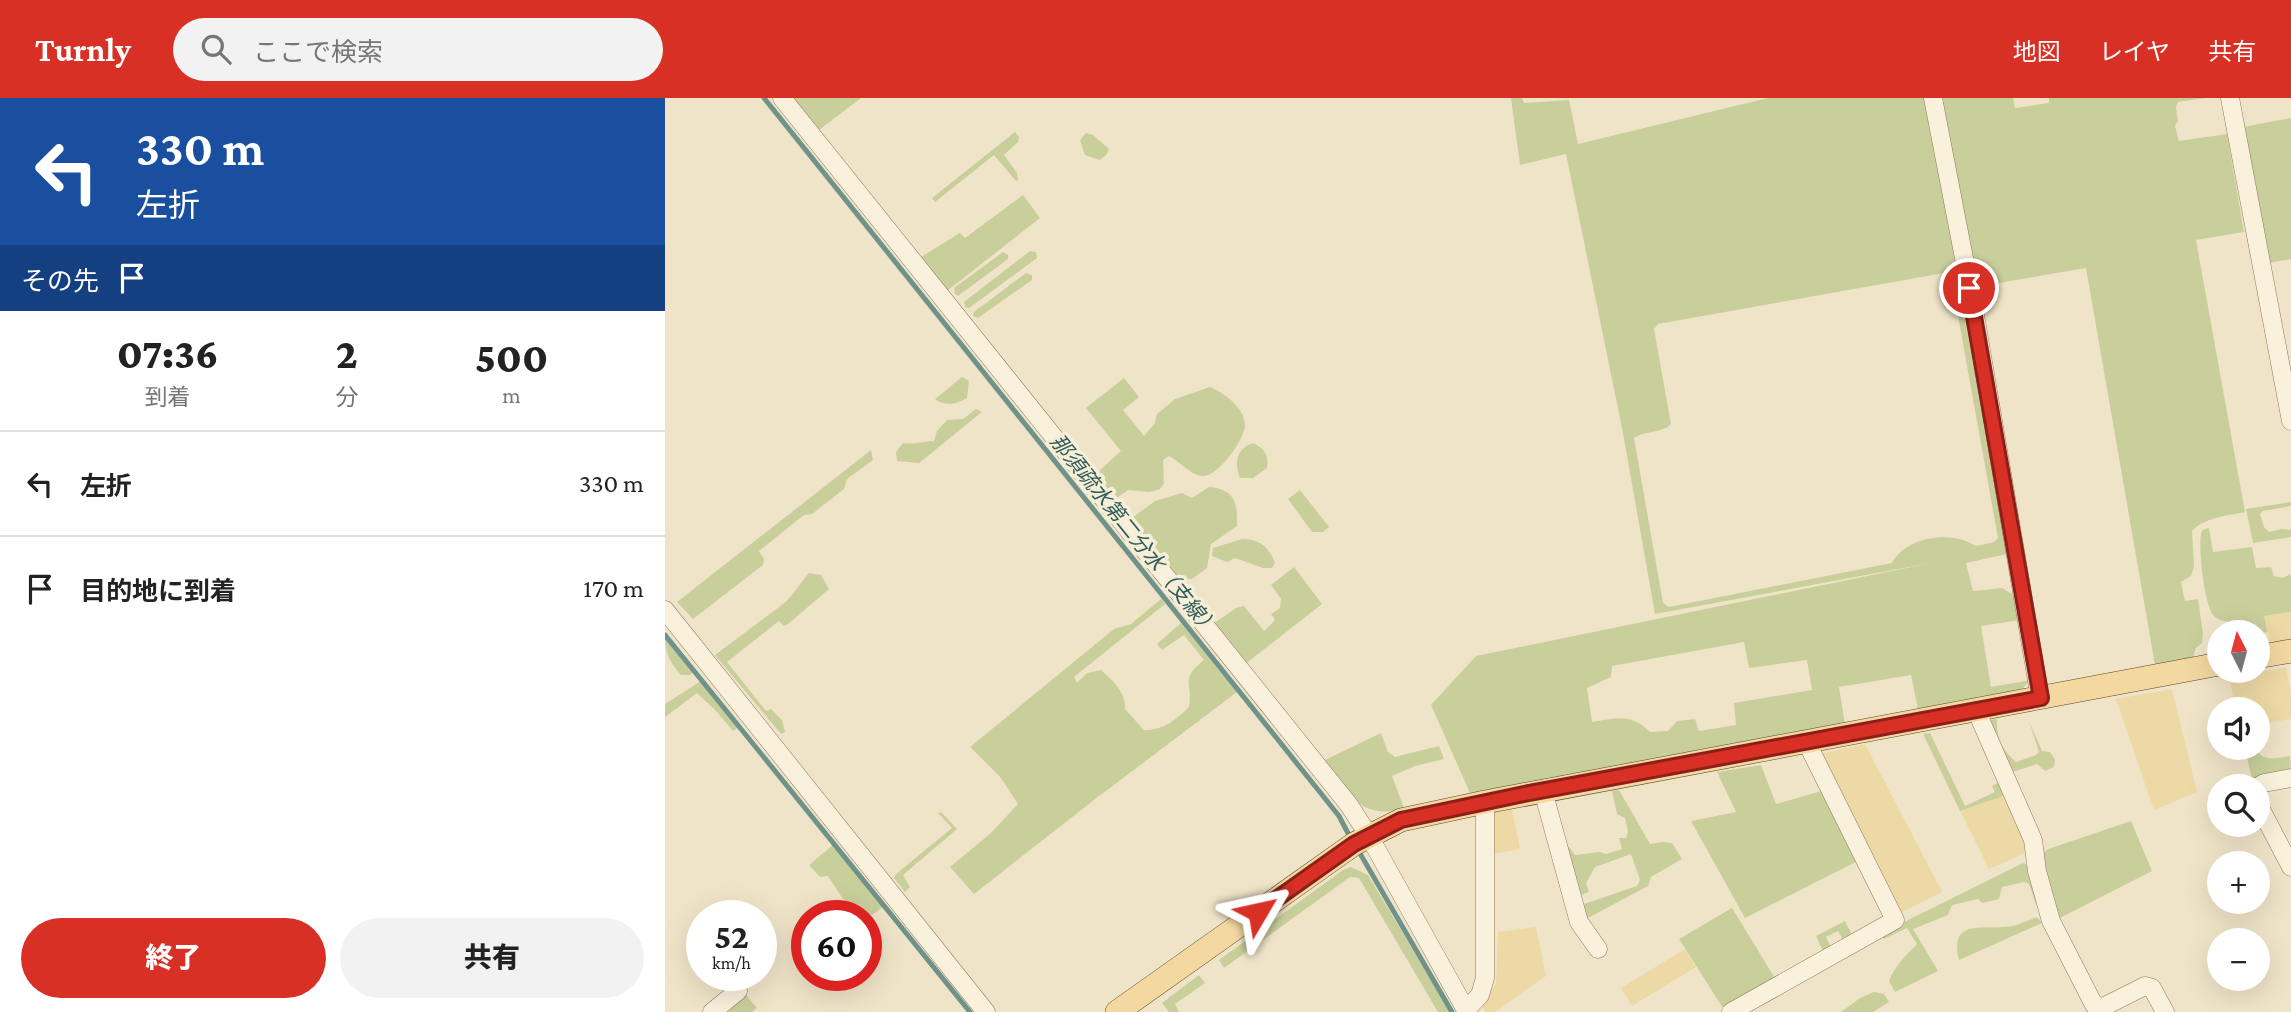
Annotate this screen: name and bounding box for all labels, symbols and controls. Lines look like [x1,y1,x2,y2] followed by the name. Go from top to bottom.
[173,18,663,81] search box
[197,30,235,68] icon: search
[35,31,131,68] text: Turnly
[253,38,383,67] text: ここで検索
[2013,38,2061,65] text: 地図
[2099,38,2170,65] text: レイヤ
[2208,38,2256,65] text: 共有
[136,121,264,176] text: 330 m
[21,126,112,217] icon: left
[136,187,200,223] text: 左折
[1939,258,1999,318] pin
[113,259,151,297] icon: arrive
[21,267,99,296] text: その先
[1950,269,1988,307] icon: arrive
[117,330,219,377] text: 07:36
[336,330,358,377] text: 2
[475,334,548,381] text: 500
[502,382,521,408] text: m
[145,384,191,410] text: 到着
[335,384,358,410] text: 分
[1045,430,1223,640] water label: 那須疏水第二分水（支線）
[21,465,59,503] icon: left
[579,469,644,498] text: 330 m
[80,472,132,501] text: 左折
[21,570,59,608] icon: arrive
[583,574,644,603] text: 170 m
[80,577,236,606] text: 目的地に到着
[2207,620,2270,682] north arrow
[2207,620,2270,991] map controls
[2207,697,2270,760] button: sound
[2207,774,2270,837] button: search
[2207,851,2270,914] button: +
[1221,875,1295,949] position arrow
[791,900,882,991] speed limit sign: 60
[714,917,749,956] text: 52
[21,918,326,998] button: 終了
[340,918,644,998] button: 共有
[2207,928,2270,991] button: −
[712,953,751,973] text: km/h

